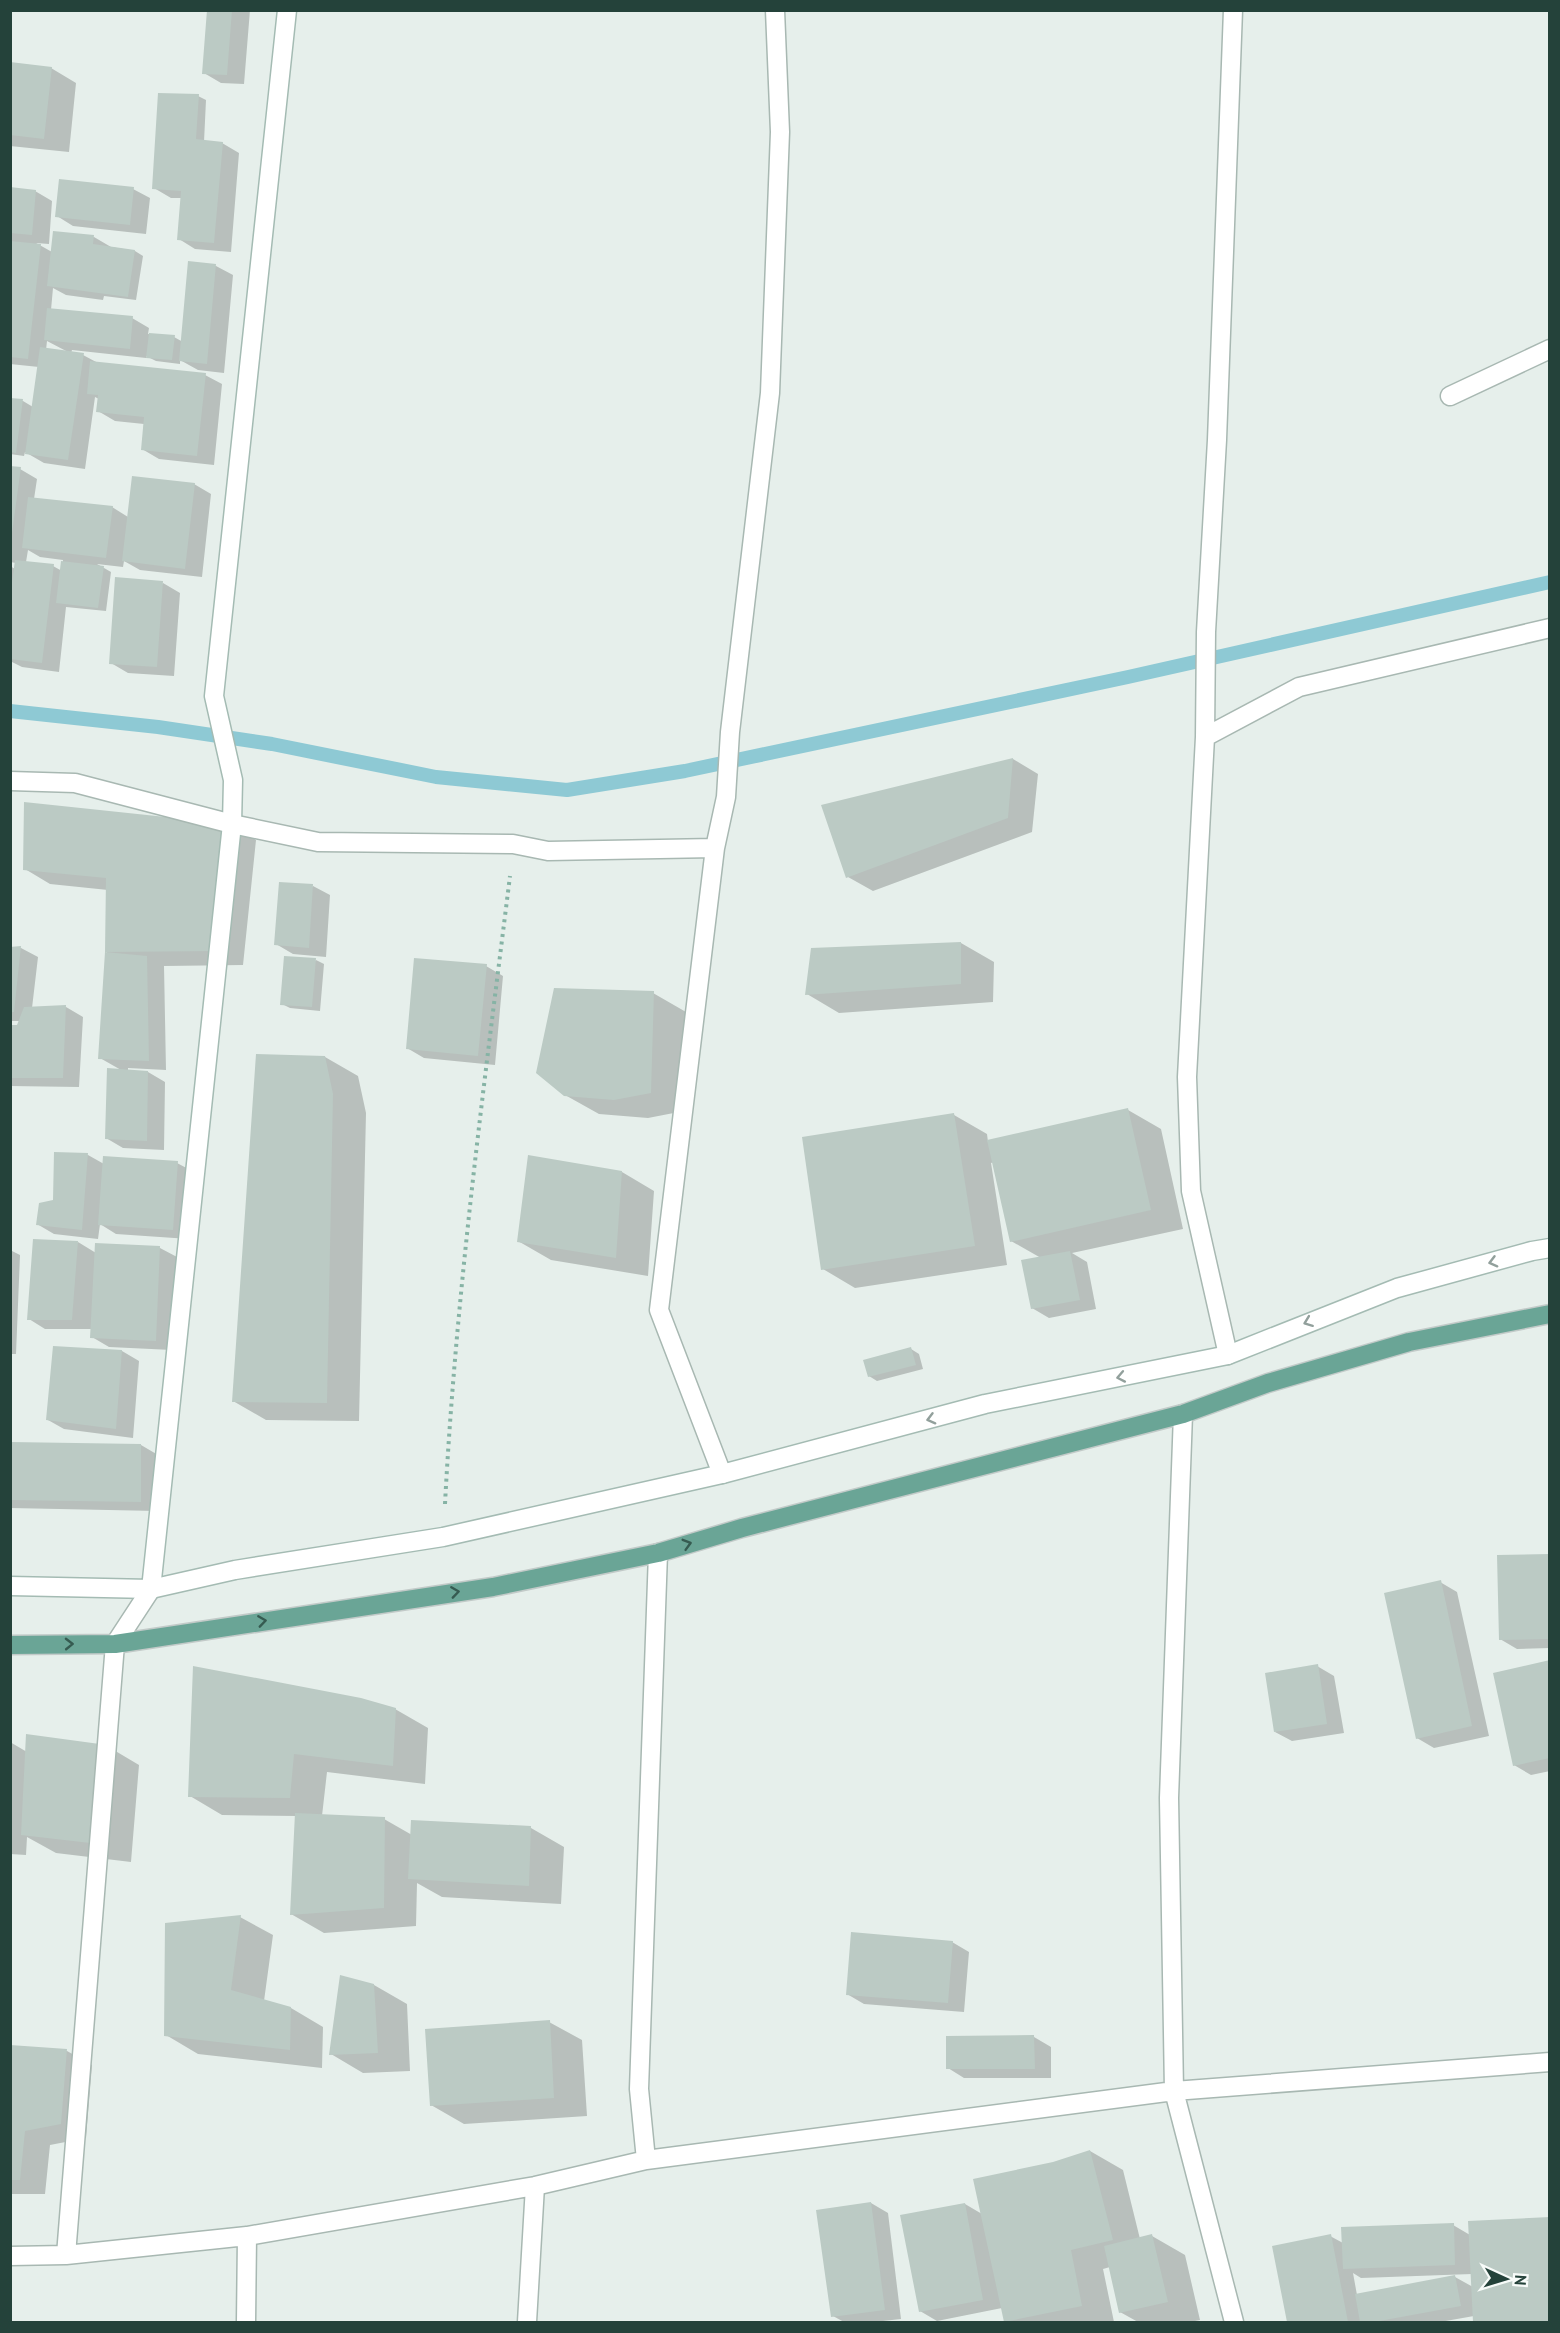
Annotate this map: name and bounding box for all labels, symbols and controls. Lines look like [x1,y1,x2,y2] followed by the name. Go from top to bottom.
[1488,1254,1498,1267] one-way arrow
[1303,1315,1314,1327] one-way arrow
[1117,1370,1127,1383] one-way arrow
[926,1411,936,1424] one-way arrow
[681,1539,692,1551] one-way arrow
[451,1587,460,1599] one-way arrow
[258,1615,267,1627] one-way arrow
[64,1638,73,1650] one-way arrow
[1476,2249,1536,2309] north arrow
[1511,2274,1531,2286] text: N

